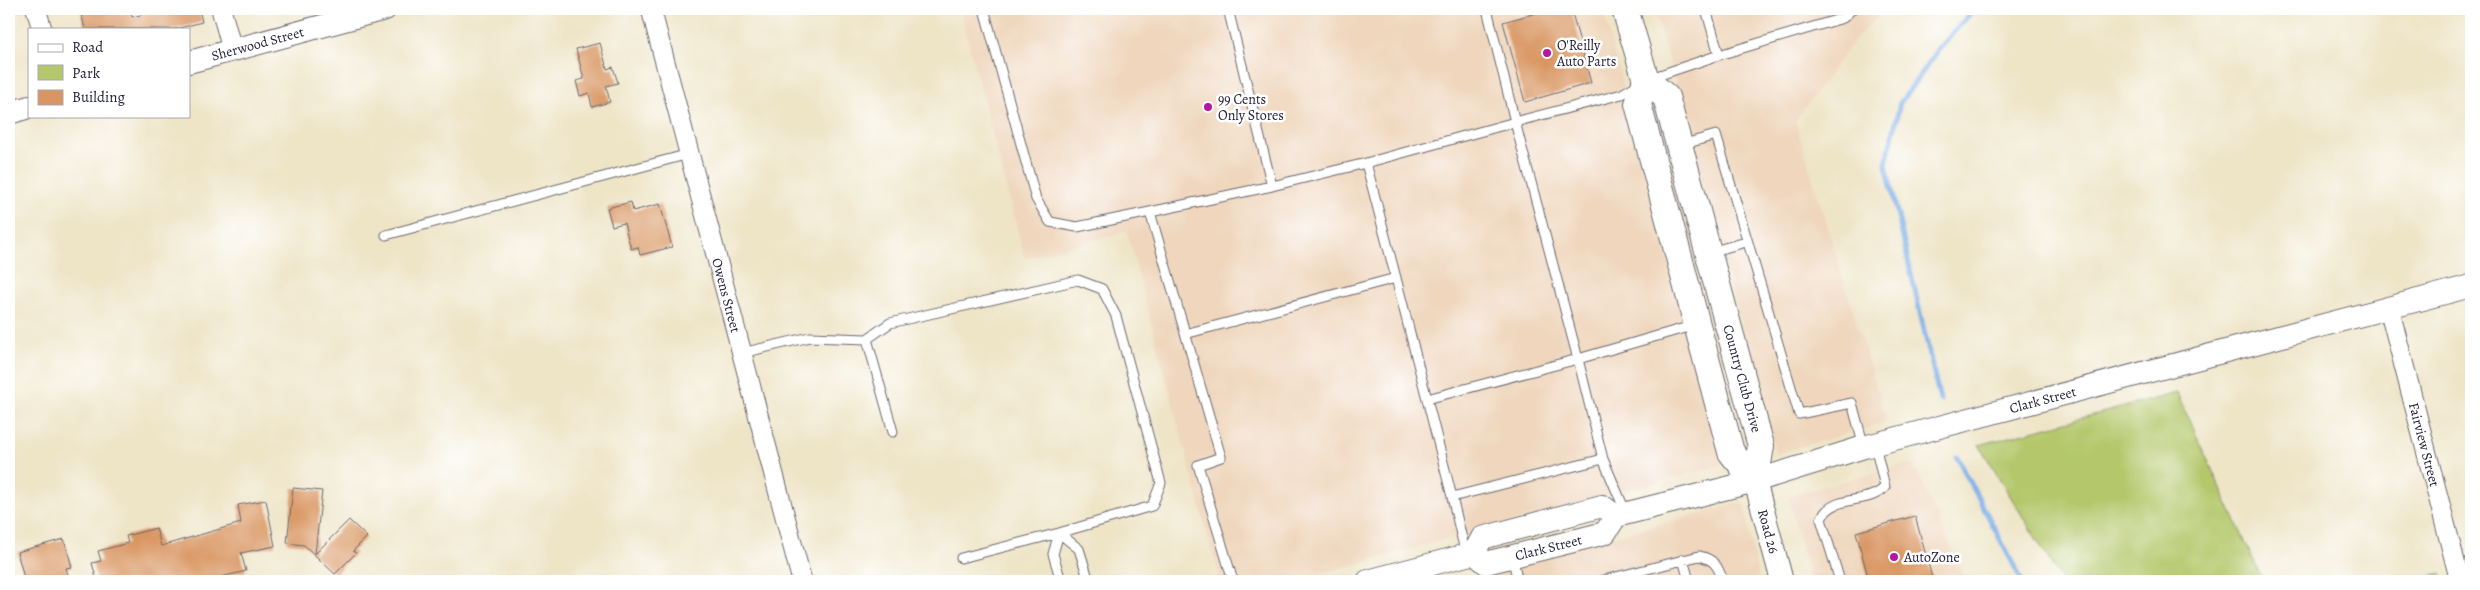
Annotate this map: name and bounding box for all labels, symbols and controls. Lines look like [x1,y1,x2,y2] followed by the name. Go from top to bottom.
[209,22,306,65] street label: Sherwood Street
[28,28,190,118] legend
[1556,36,1616,71] place label: O'Reilly Auto Parts
[72,37,104,57] text: Road
[1541,47,1553,59] marker: O'Reilly Auto Parts
[72,63,101,83] text: Park
[72,87,125,107] text: Building
[1218,90,1284,125] place label: 99 Cents Only Stores
[1202,101,1214,113] marker: 99 Cents Only Stores
[708,256,746,335] street label: Owens Street
[1719,322,1766,435] street label: Country Club Drive
[2007,382,2079,418] street label: Clark Street
[2404,400,2445,489] street label: Fairview Street
[1754,507,1784,555] street label: Road 26
[1513,530,1584,565] street label: Clark Street
[1903,548,1960,567] place label: AutoZone
[1888,551,1900,563] marker: AutoZone

